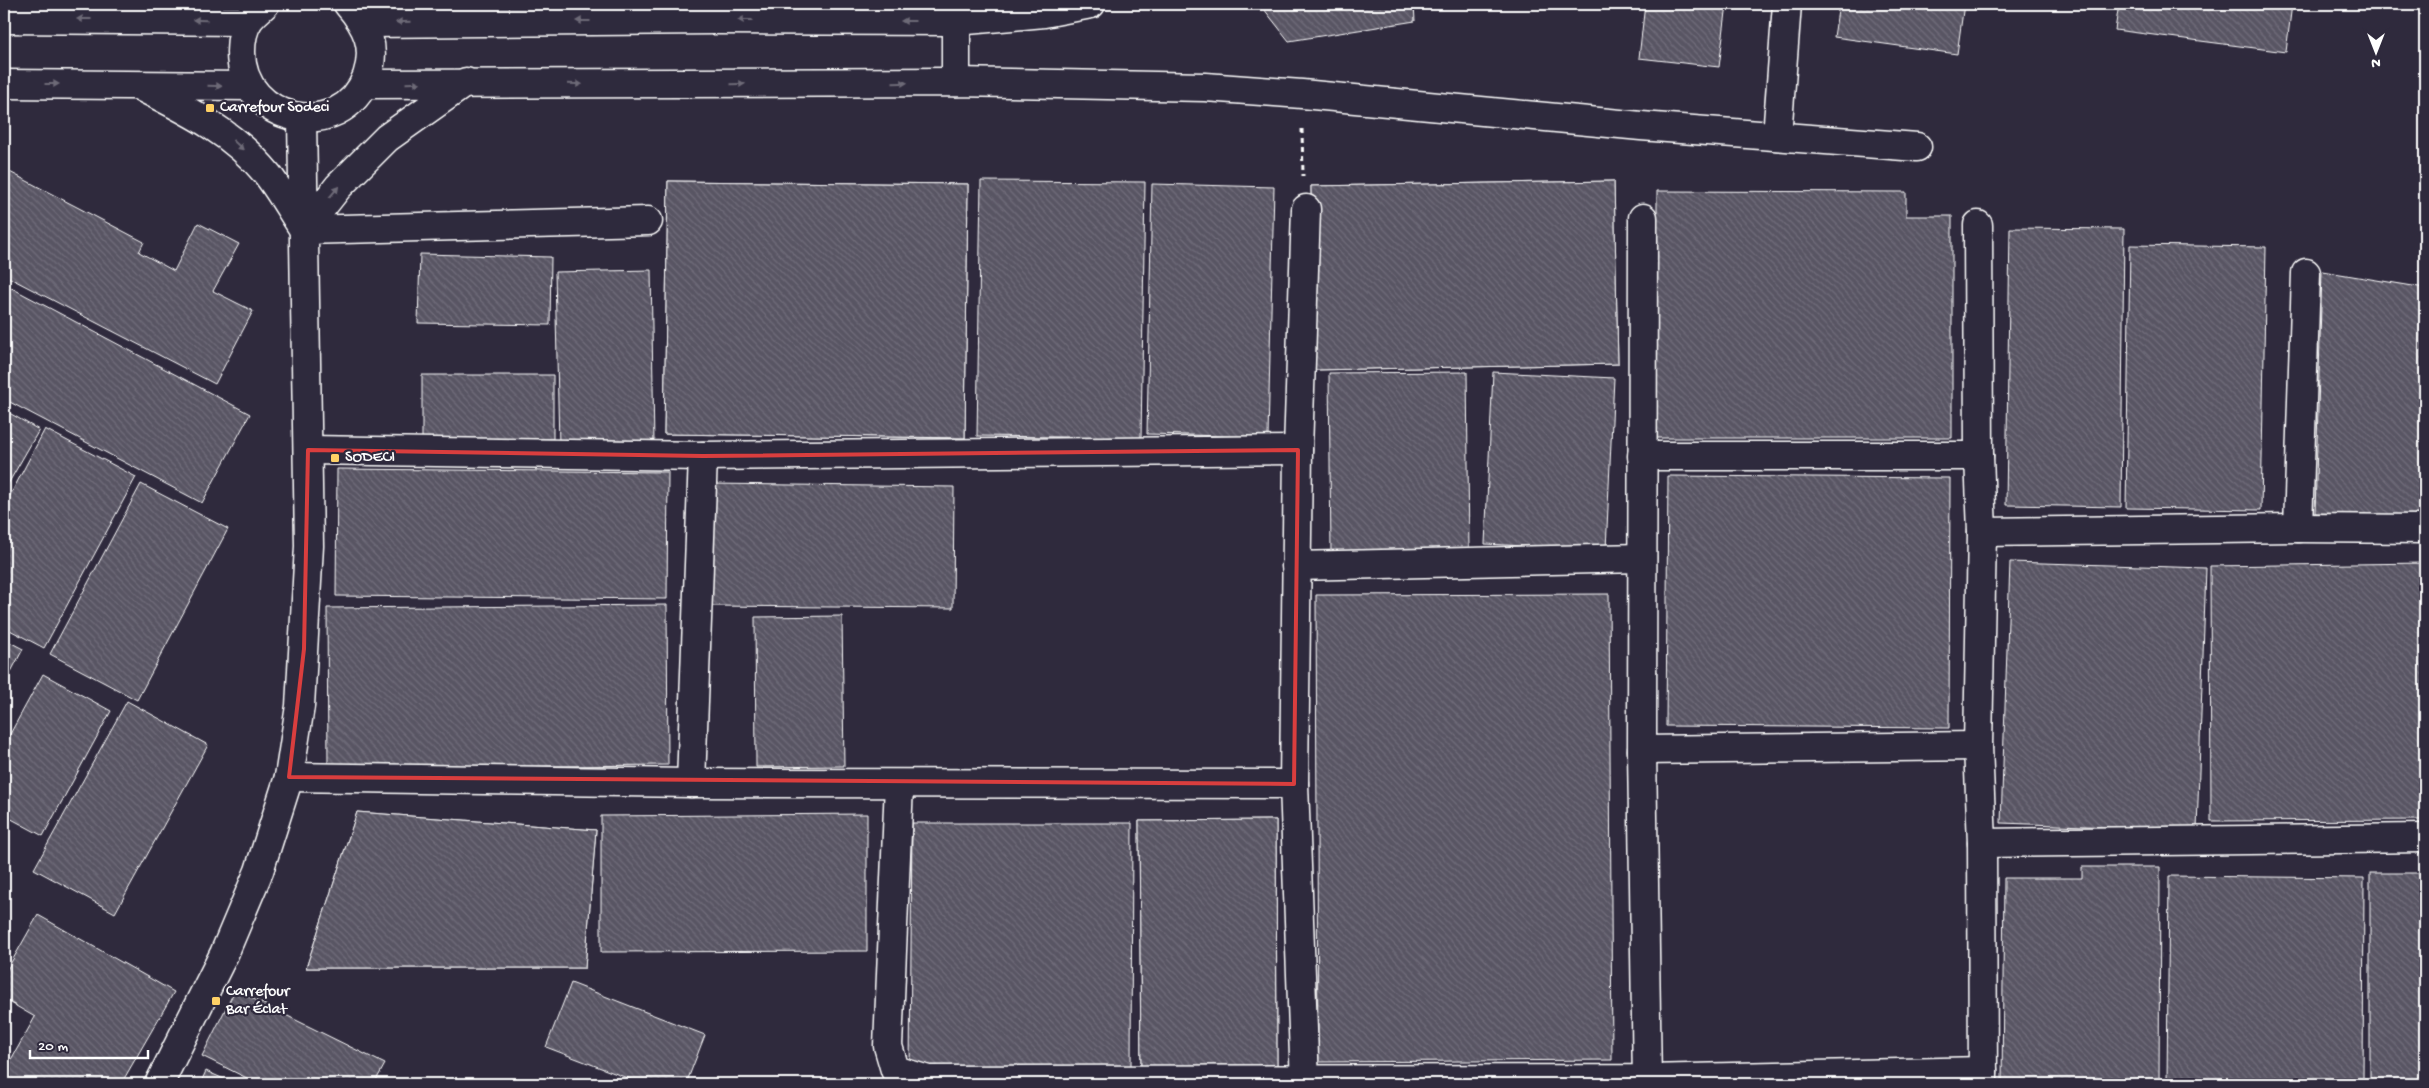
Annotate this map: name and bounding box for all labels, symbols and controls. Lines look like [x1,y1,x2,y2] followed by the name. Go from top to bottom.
[76,15,92,23] one-way arrow
[191,16,207,24] one-way arrow
[737,16,753,24] one-way arrow
[574,17,590,25] one-way arrow
[899,17,915,25] one-way arrow
[394,19,410,27] one-way arrow
[2352,28,2402,78] north arrow
[2371,54,2381,71] text: N
[405,79,421,87] one-way arrow
[892,79,908,87] one-way arrow
[45,80,61,88] one-way arrow
[567,80,583,88] one-way arrow
[730,80,746,88] one-way arrow
[207,82,223,90] one-way arrow
[220,99,330,118] place label: Carrefour Sodeci
[204,102,216,114] marker: Carrefour Sodeci
[232,139,244,151] one-way arrow
[329,186,340,199] one-way arrow
[345,449,395,468] place label: SODECI
[329,452,341,464] marker: SODECI
[225,983,291,1020] place label: Carrefour Bar Éclat
[210,995,222,1007] marker: Carrefour Bar Éclat
[30,1028,148,1060] scale bar
[38,1038,68,1056] text: 20 m

